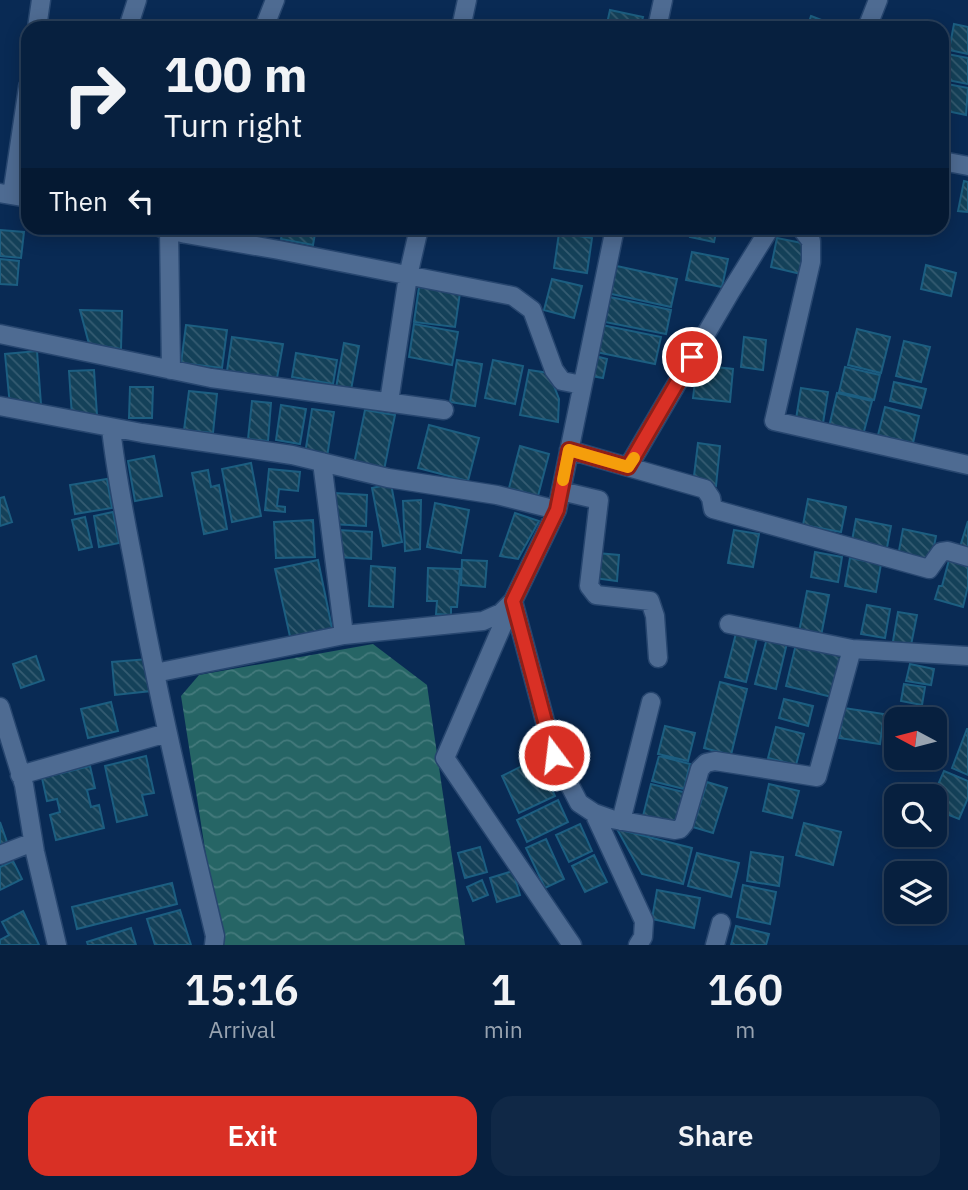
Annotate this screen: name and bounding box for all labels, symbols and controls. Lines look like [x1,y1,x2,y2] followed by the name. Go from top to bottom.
[164,42,308,105] text: 100 m
[49,49,140,140] icon: right
[164,104,302,146] text: Turn right
[122,182,160,220] icon: left
[49,184,108,218] text: Then
[662,327,722,387] pin
[673,338,711,376] icon: arrive
[884,707,947,770] north arrow
[884,707,947,924] map controls
[517,718,591,792] position arrow
[884,784,947,847] button: search
[884,861,947,924] button: layers
[185,962,299,1017] text: 15:16
[491,962,516,1017] text: 1
[708,962,783,1017] text: 160
[208,1014,275,1044] text: Arrival
[484,1014,523,1044] text: min
[735,1014,755,1044] text: m
[28,1096,477,1176] button: Exit
[491,1096,940,1176] button: Share

